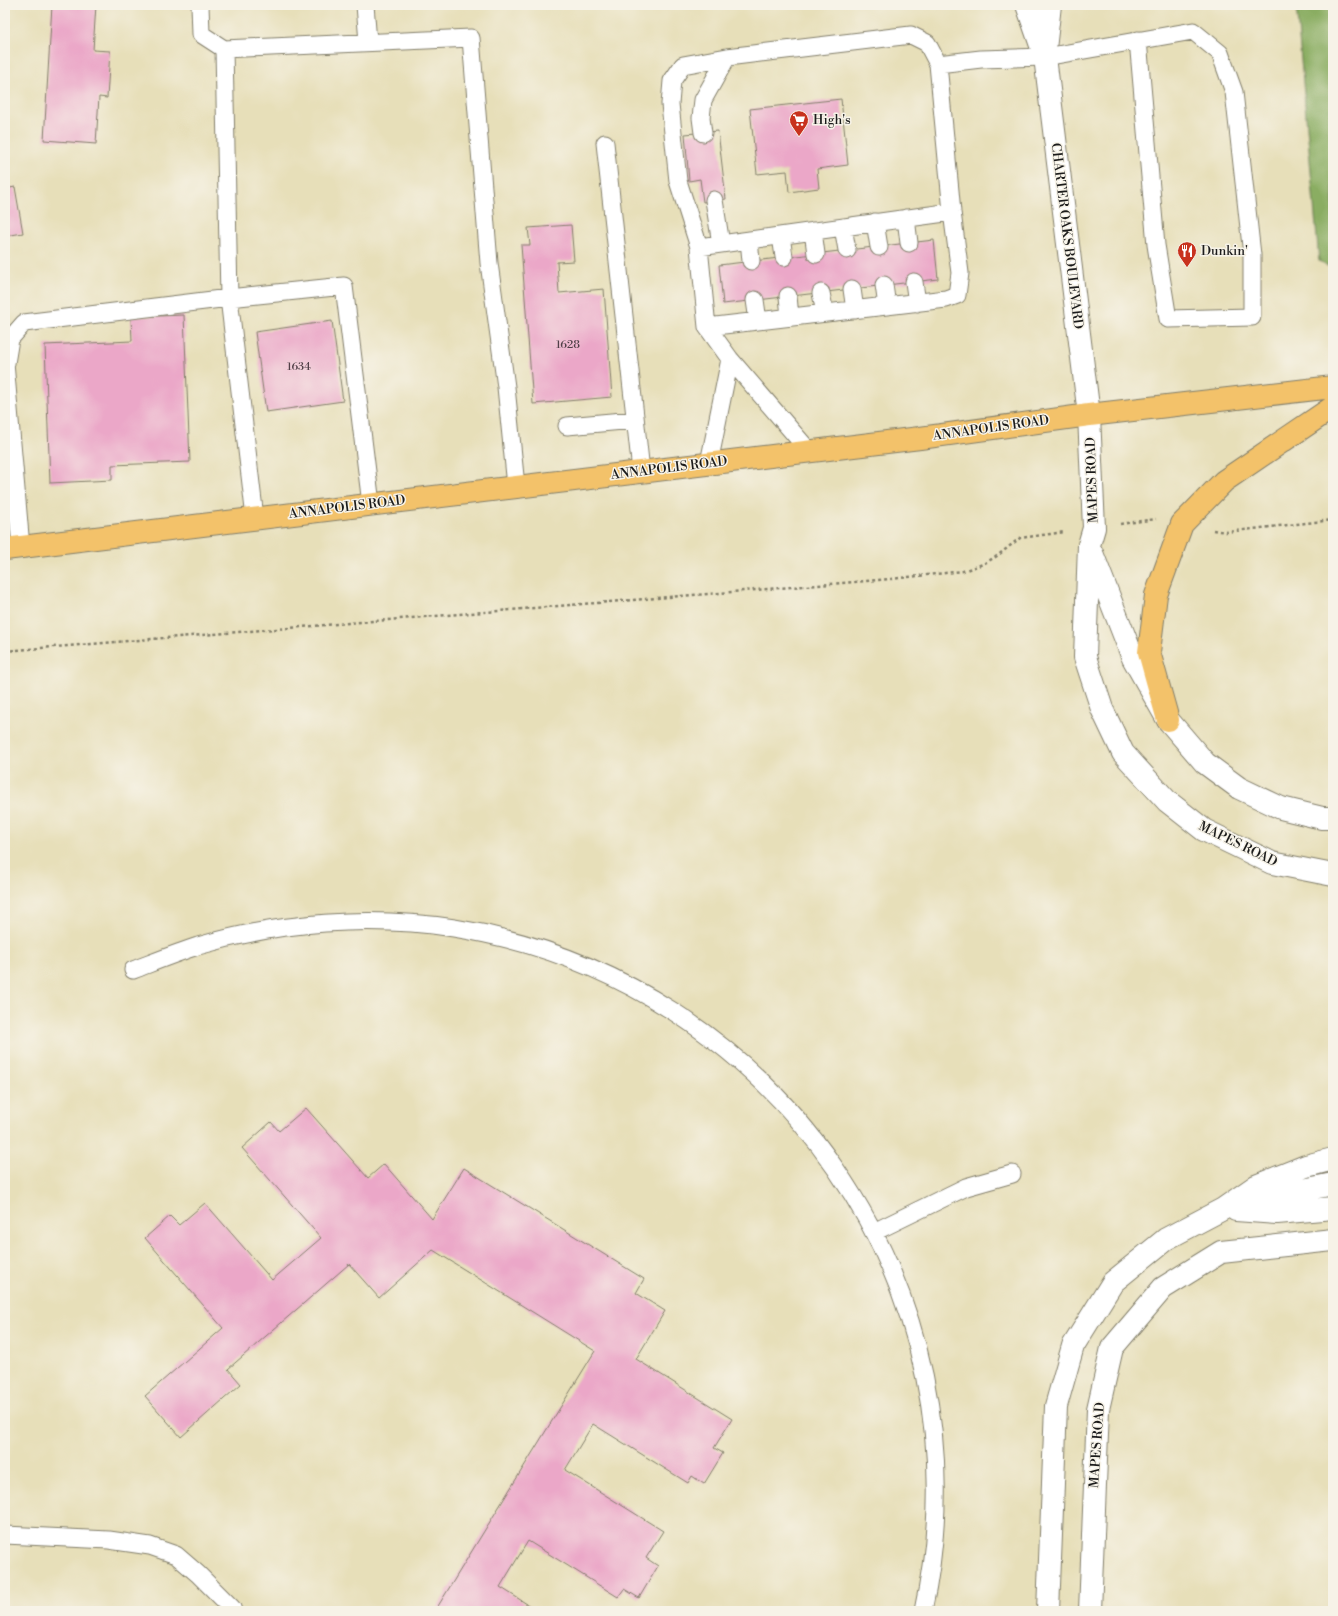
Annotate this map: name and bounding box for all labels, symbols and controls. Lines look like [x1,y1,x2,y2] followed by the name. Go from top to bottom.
[788,109,810,137] supermarket icon: High's
[813,112,851,128] place label: High's
[1048,142,1086,330] street label: CHARTER OAKS BOULEVARD
[1176,240,1198,268] restaurant icon: Dunkin'
[1201,243,1248,259] place label: Dunkin'
[556,338,580,352] house number: 1628
[287,360,311,374] house number: 1634
[931,412,1050,444] street label: ANNAPOLIS ROAD
[1083,437,1101,523] street label: MAPES ROAD
[609,453,728,483] street label: ANNAPOLIS ROAD
[287,492,406,522] street label: ANNAPOLIS ROAD
[1196,818,1280,870] street label: MAPES ROAD
[1086,1402,1108,1488] street label: MAPES ROAD

